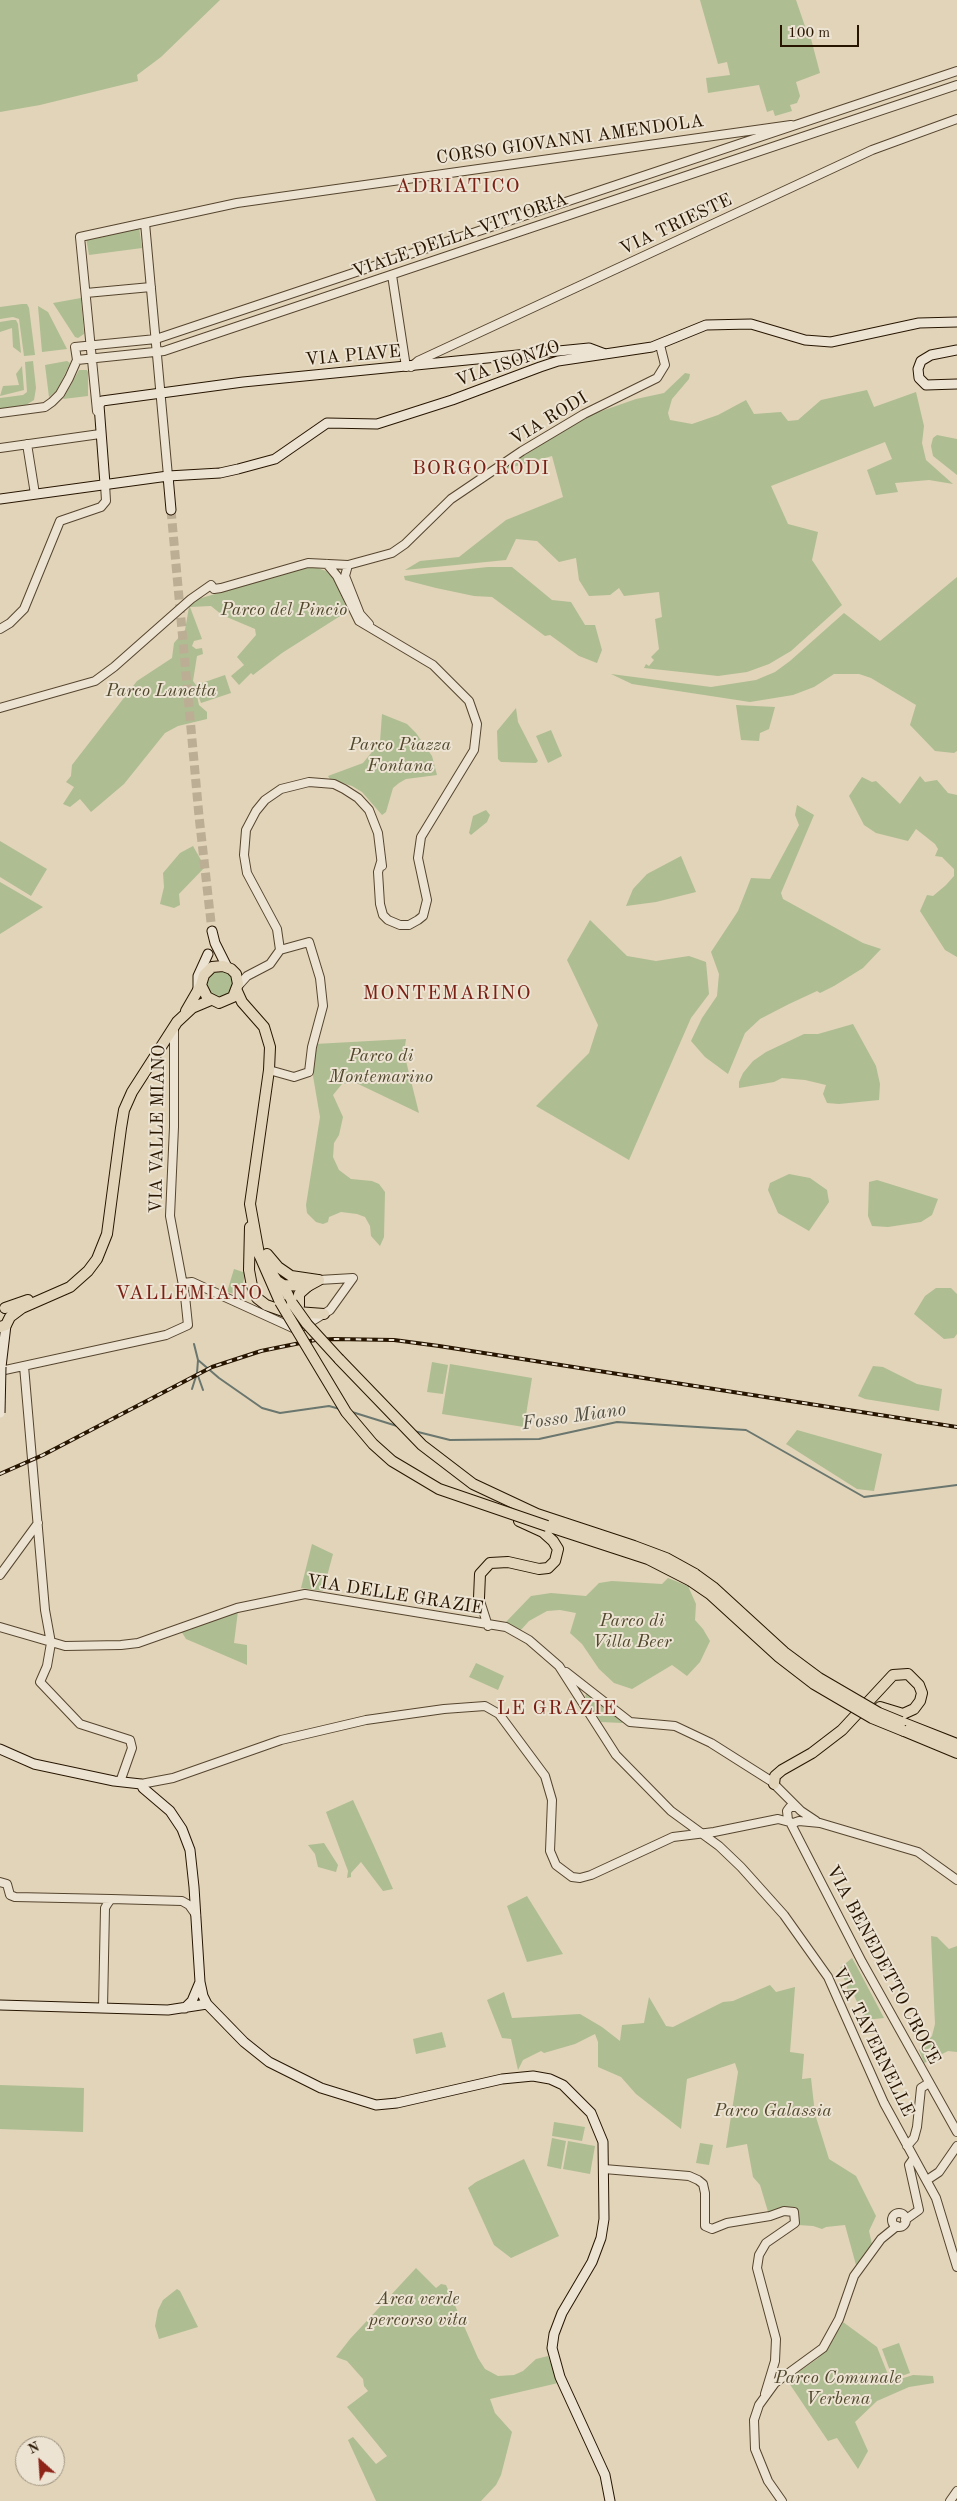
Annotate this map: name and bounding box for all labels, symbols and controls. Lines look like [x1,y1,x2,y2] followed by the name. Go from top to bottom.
[782,15,861,47] scale bar
[788,26,830,41] text: 100 m
[435,111,705,169] street label: CORSO GIOVANNI AMENDOLA
[394,175,522,199] district label: ADRIATICO
[349,189,571,283] street label: VIALE DELLA VITTORIA
[616,190,736,260] street label: VIA TRIESTE
[453,336,563,392] street label: VIA ISONZO
[304,341,402,371] street label: VIA PIAVE
[506,387,592,451] street label: VIA RODI
[411,457,551,481] district label: BORGO RODI
[221,599,347,621] park label: Parco del Pincio
[106,680,216,702] park label: Parco Lunetta
[349,734,451,776] park label: Parco Piazza Fontana
[361,982,533,1006] district label: MONTEMARINO
[146,1044,170,1214] street label: VIA VALLE MIANO
[329,1045,433,1088] park label: Parco di Montemarino
[114,1282,264,1306] district label: VALLEMIANO
[520,1398,628,1436] water label: Fosso Miano
[305,1570,485,1620] street label: VIA DELLE GRAZIE
[592,1610,672,1652] park label: Parco di Villa Beer
[496,1697,618,1721] district label: LE GRAZIE
[821,1862,945,2068] street label: VIA BENEDETTO CROCE
[827,1964,919,2120] street label: VIA TAVERNELLE
[714,2100,832,2122] park label: Parco Galassia
[368,2288,468,2330] park label: Area verde percorso vita
[774,2367,902,2410] park label: Parco Comunale Verbena
[15,2436,65,2486] north arrow
[26,2440,42,2457] text: N

